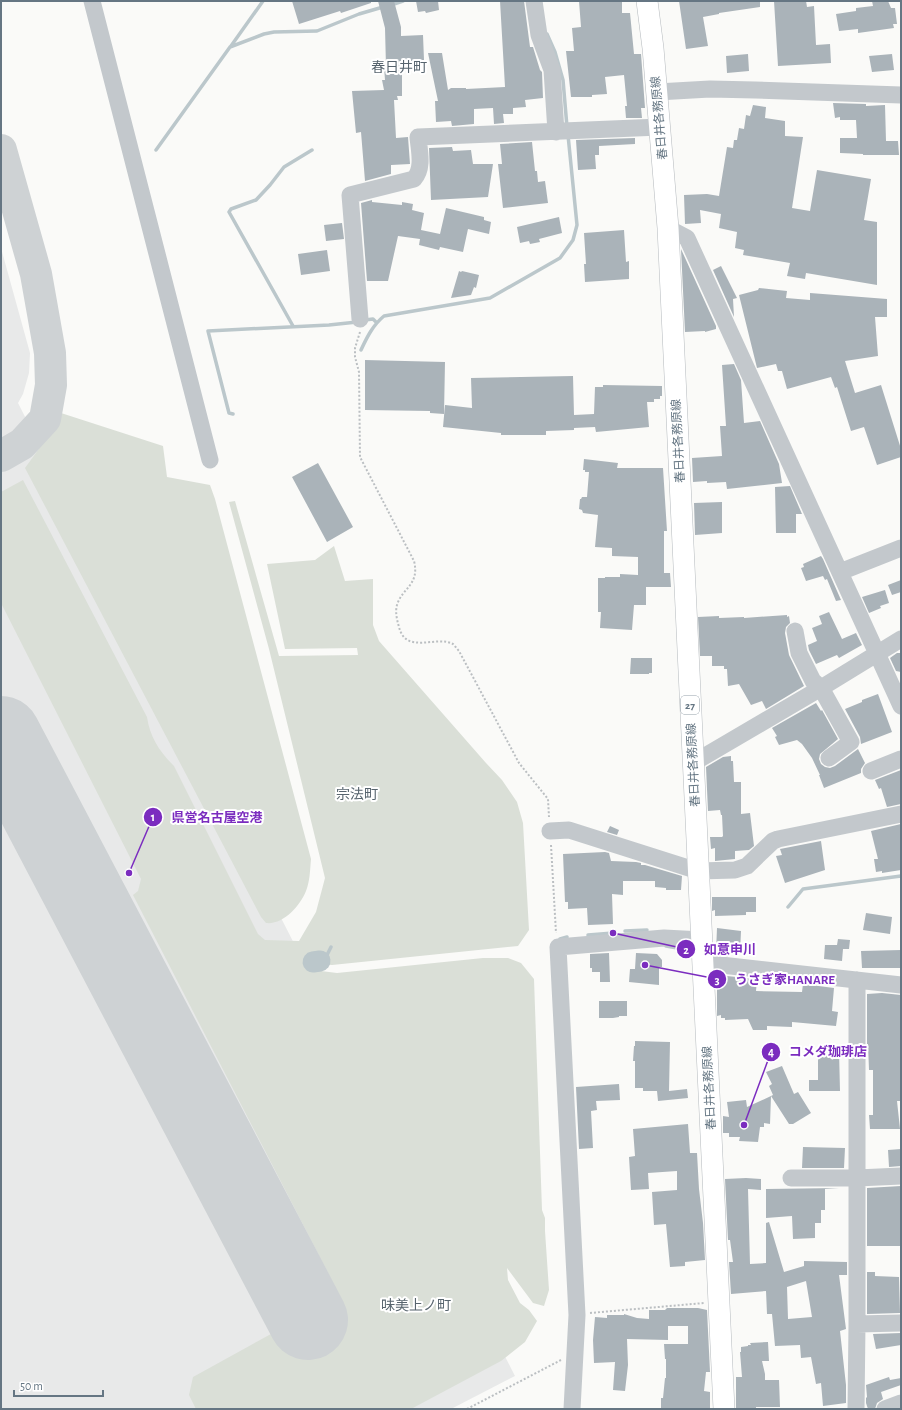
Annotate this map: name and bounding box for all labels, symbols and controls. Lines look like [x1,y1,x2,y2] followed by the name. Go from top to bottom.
[371,59,427,75] district label: 春日井町
[648,76,669,160] street label: 春日井各務原線
[669,399,686,483] street label: 春日井各務原線
[681,696,699,714] road number: 27
[684,723,701,807] street label: 春日井各務原線
[336,787,378,802] district label: 宗法町
[143,805,270,830] callout: 県営名古屋空港
[171,810,263,825] text: 県営名古屋空港
[151,811,155,823] text: 1
[676,937,764,962] callout: 如意申川
[704,942,756,957] text: 如意申川
[683,944,689,956] text: 2
[707,967,843,992] callout: うさぎ家HANARE
[735,972,835,987] text: うさぎ家HANARE
[714,974,720,986] text: 3
[761,1039,875,1064] callout: コメダ珈琲店
[789,1044,867,1059] text: コメダ珈琲店
[700,1046,717,1130] street label: 春日井各務原線
[768,1046,774,1058] text: 4
[381,1298,451,1313] district label: 味美上ノ町
[14,1372,103,1398] scale bar
[20,1380,43,1392] text: 50 m

